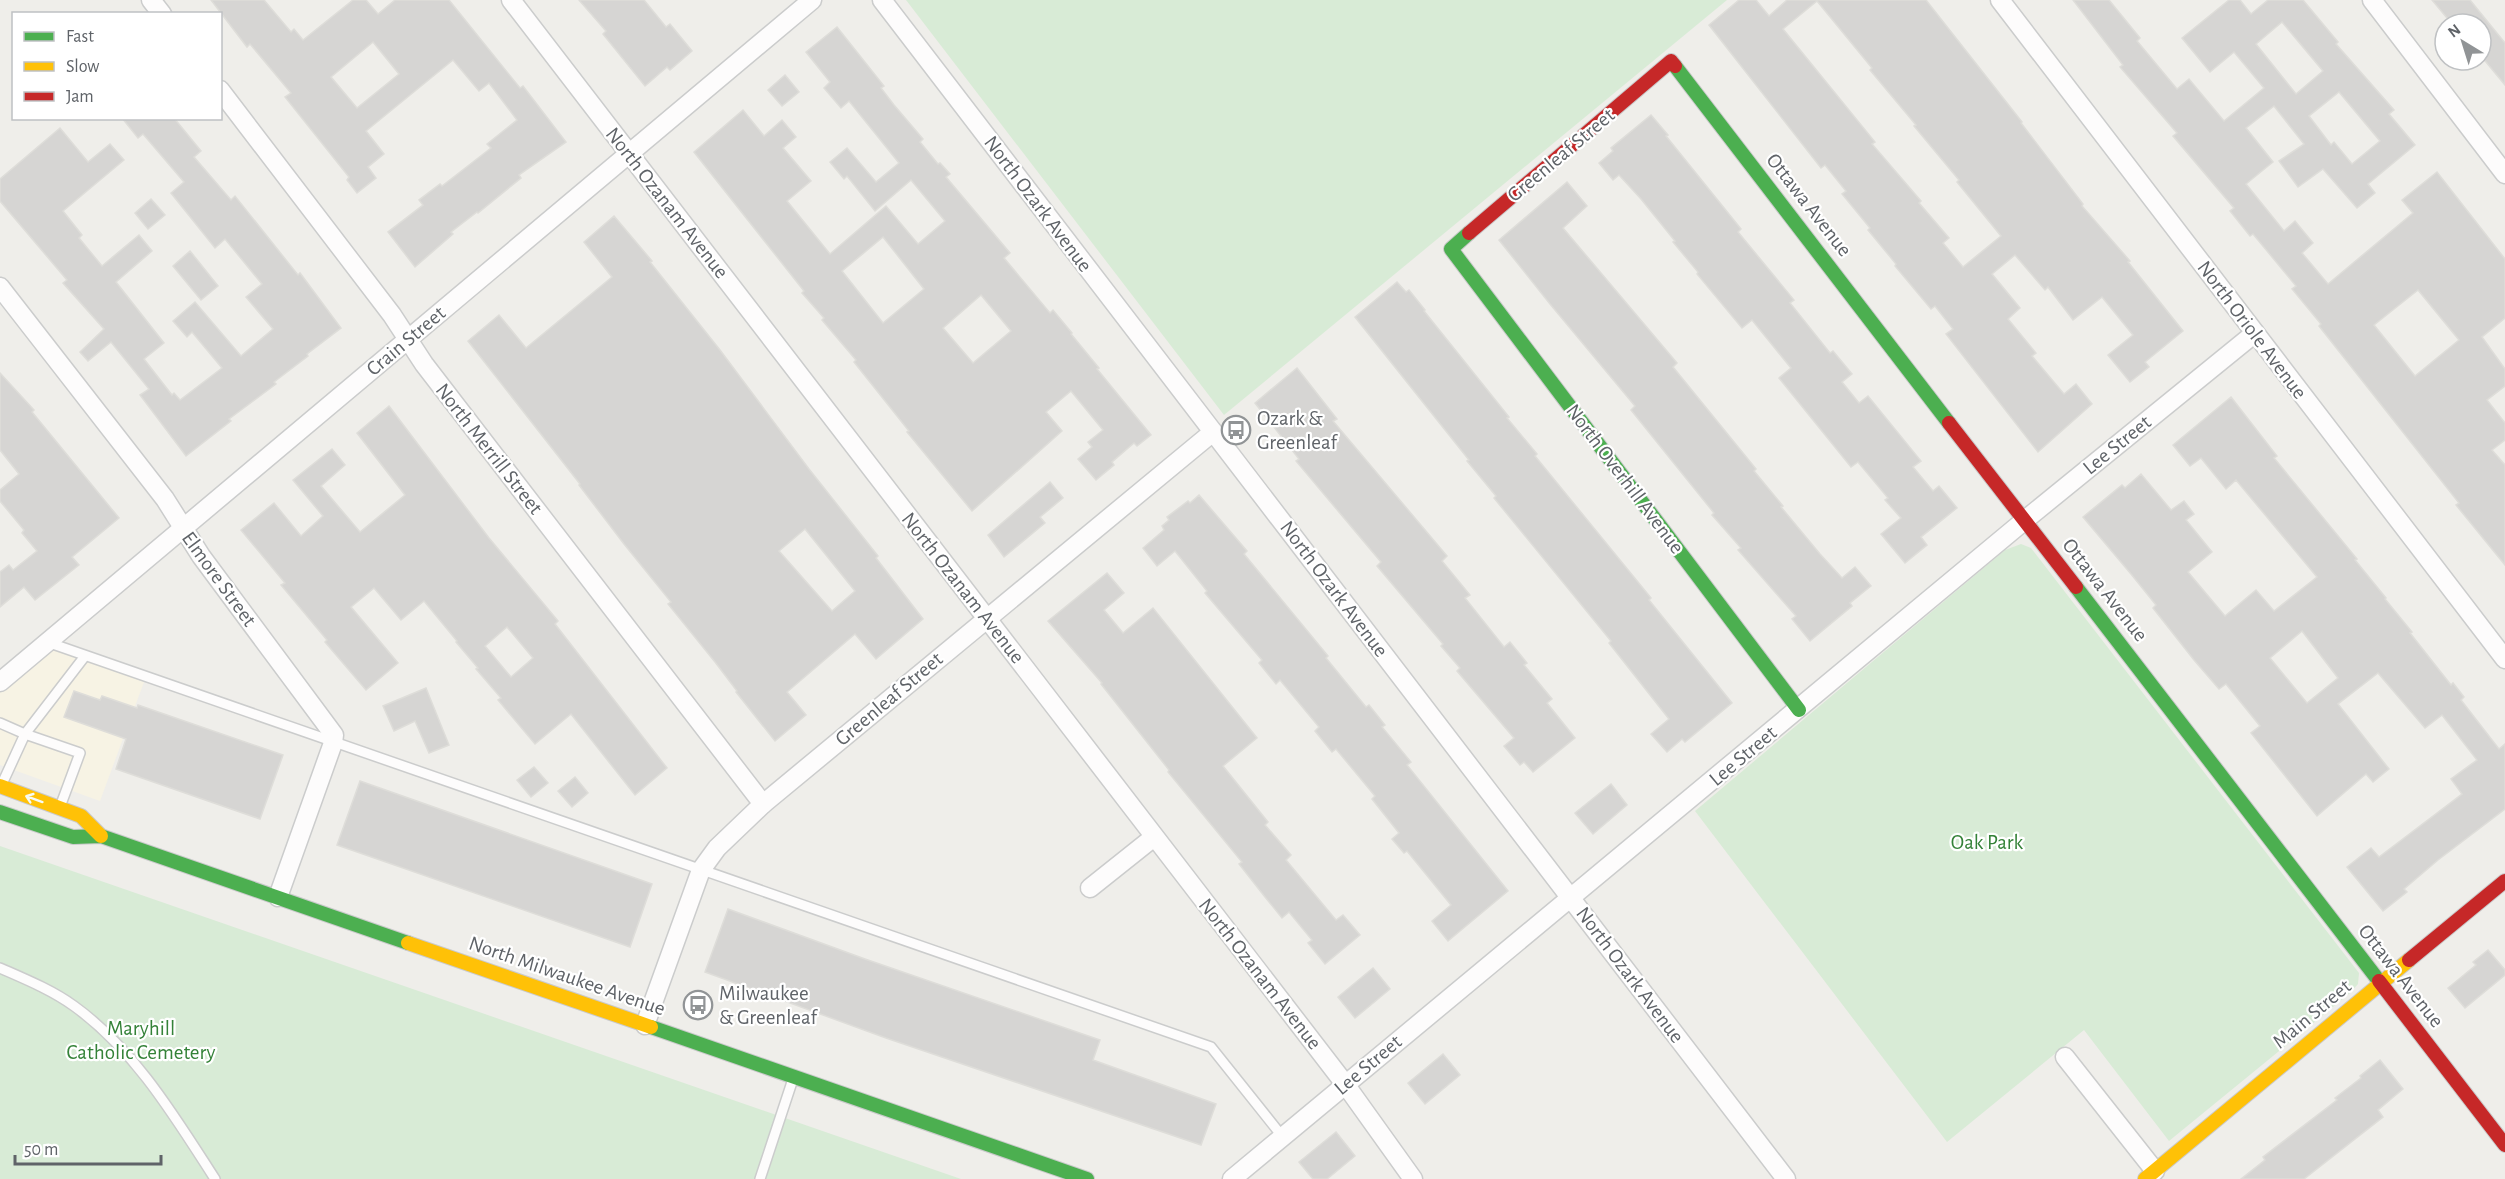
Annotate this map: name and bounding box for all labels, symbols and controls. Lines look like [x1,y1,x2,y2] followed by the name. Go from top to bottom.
[12,12,222,120] legend
[2433,12,2493,72] north arrow
[2445,21,2464,41] text: N
[66,28,94,46] text: Fast
[66,58,99,76] text: Slow
[66,88,94,106] text: Jam
[1503,104,1619,206] street label: Greenleaf Street
[602,124,732,282] street label: North Ozanam Avenue
[980,132,1096,276] street label: North Ozark Avenue
[1762,150,1856,260] street label: Ottawa Avenue
[2193,257,2311,403] street label: North Oriole Avenue
[363,302,450,380] street label: Crain Street
[432,380,547,519] street label: North Merrill Street
[1562,400,1688,558] street label: North Overhill Avenue
[1257,408,1338,453] place label: Ozark & Greenleaf
[2079,411,2155,479] street label: Lee Street
[1220,414,1252,446] bus stop icon: Ozark & Greenleaf
[898,509,1028,667] street label: North Ozanam Avenue
[1276,517,1392,661] street label: North Ozark Avenue
[178,528,260,631] street label: Elmore Street
[2058,535,2152,645] street label: Ottawa Avenue
[831,648,947,750] street label: Greenleaf Street
[1705,722,1781,790] street label: Lee Street
[25,792,44,803] one-way arrow
[1951,832,2024,853] park label: Oak Park
[1195,895,1325,1053] street label: North Ozanam Avenue
[1572,903,1688,1047] street label: North Ozark Avenue
[2354,921,2448,1031] street label: Ottawa Avenue
[466,933,668,1019] street label: North Milwaukee Avenue
[2269,975,2355,1053] street label: Main Street
[719,983,819,1028] place label: Milwaukee & Greenleaf
[682,989,714,1021] bus stop icon: Milwaukee & Greenleaf
[66,1018,216,1063] park label: Maryhill Catholic Cemetery
[1330,1031,1406,1099] street label: Lee Street
[15,1128,160,1166] scale bar
[24,1141,58,1159] text: 50 m

